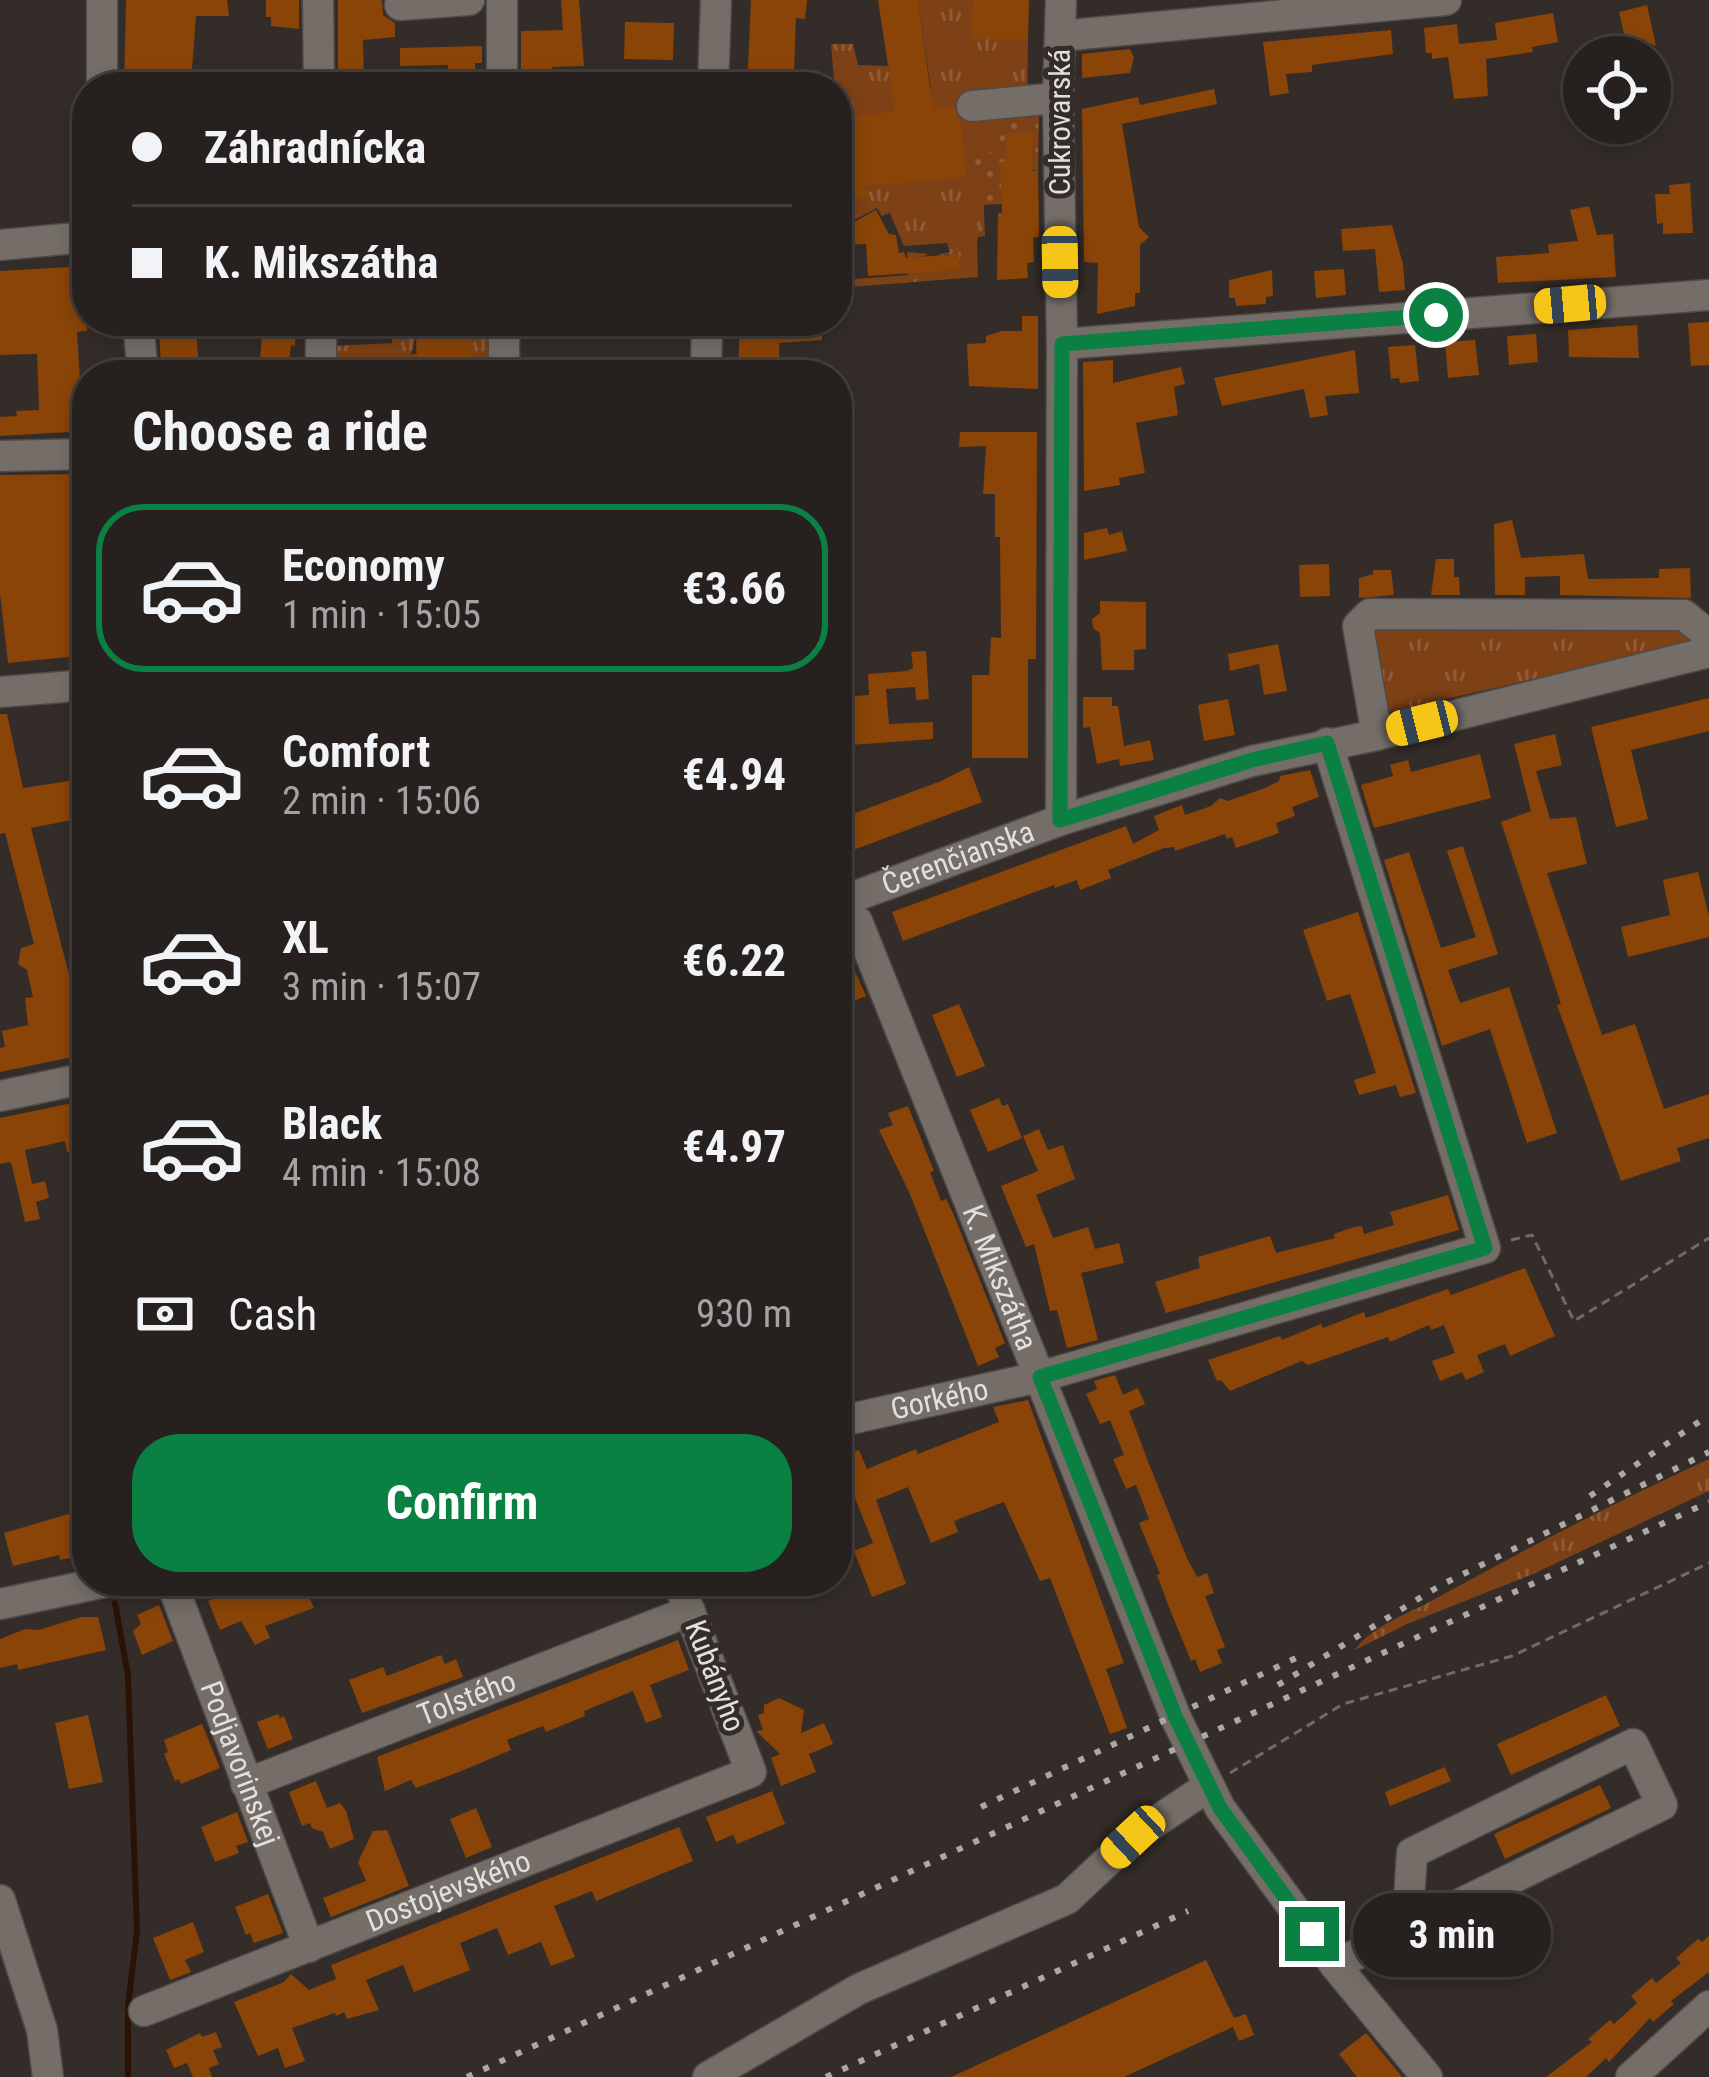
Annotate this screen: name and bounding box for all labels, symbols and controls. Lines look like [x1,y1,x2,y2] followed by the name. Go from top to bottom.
[1563,36,1671,144] map controls
[1563,36,1671,144] button: locate
[1042,49,1077,195] street label: Cukrovarská
[204,121,426,174] text: Záhradnícka
[1041,226,1079,298] car
[204,236,438,289] text: K. Mikszátha
[1533,283,1607,325] car
[1409,288,1463,342] route start
[132,400,428,463] text: Choose a ride
[138,534,246,642] icon: car
[282,539,445,592] text: Economy
[682,562,786,615] text: €3.66
[282,592,481,638] text: 1 min · 15:05
[1383,697,1461,749] car
[138,720,246,828] icon: car
[282,725,430,778] text: Comfort
[682,748,786,801] text: €4.94
[282,778,481,824] text: 2 min · 15:06
[877,814,1039,902] street label: Čerenčianska
[138,906,246,1014] icon: car
[282,911,329,964] text: XL
[682,934,786,987] text: €6.22
[282,964,481,1010] text: 3 min · 15:07
[138,1092,246,1200] icon: car
[282,1097,382,1150] text: Black
[682,1120,786,1173] text: €4.97
[282,1150,481,1196] text: 4 min · 15:08
[955,1200,1045,1355] street label: K. Mikszátha
[132,1281,198,1347] icon: cash
[228,1288,317,1341] text: Cash
[696,1291,792,1337] text: 930 m
[887,1371,991,1427] street label: Gorkého
[132,1434,792,1572] button: Confirm
[678,1615,753,1736] street label: Kubányho
[413,1663,521,1732] street label: Tolstého
[193,1676,287,1851] street label: Podjavorinskej
[1094,1799,1172,1875] car
[361,1843,535,1939] street label: Dostojevského
[1354,1892,1552,1976] callout: 3 min
[1285,1907,1339,1961] route end
[1409,1912,1495,1958] text: 3 min

